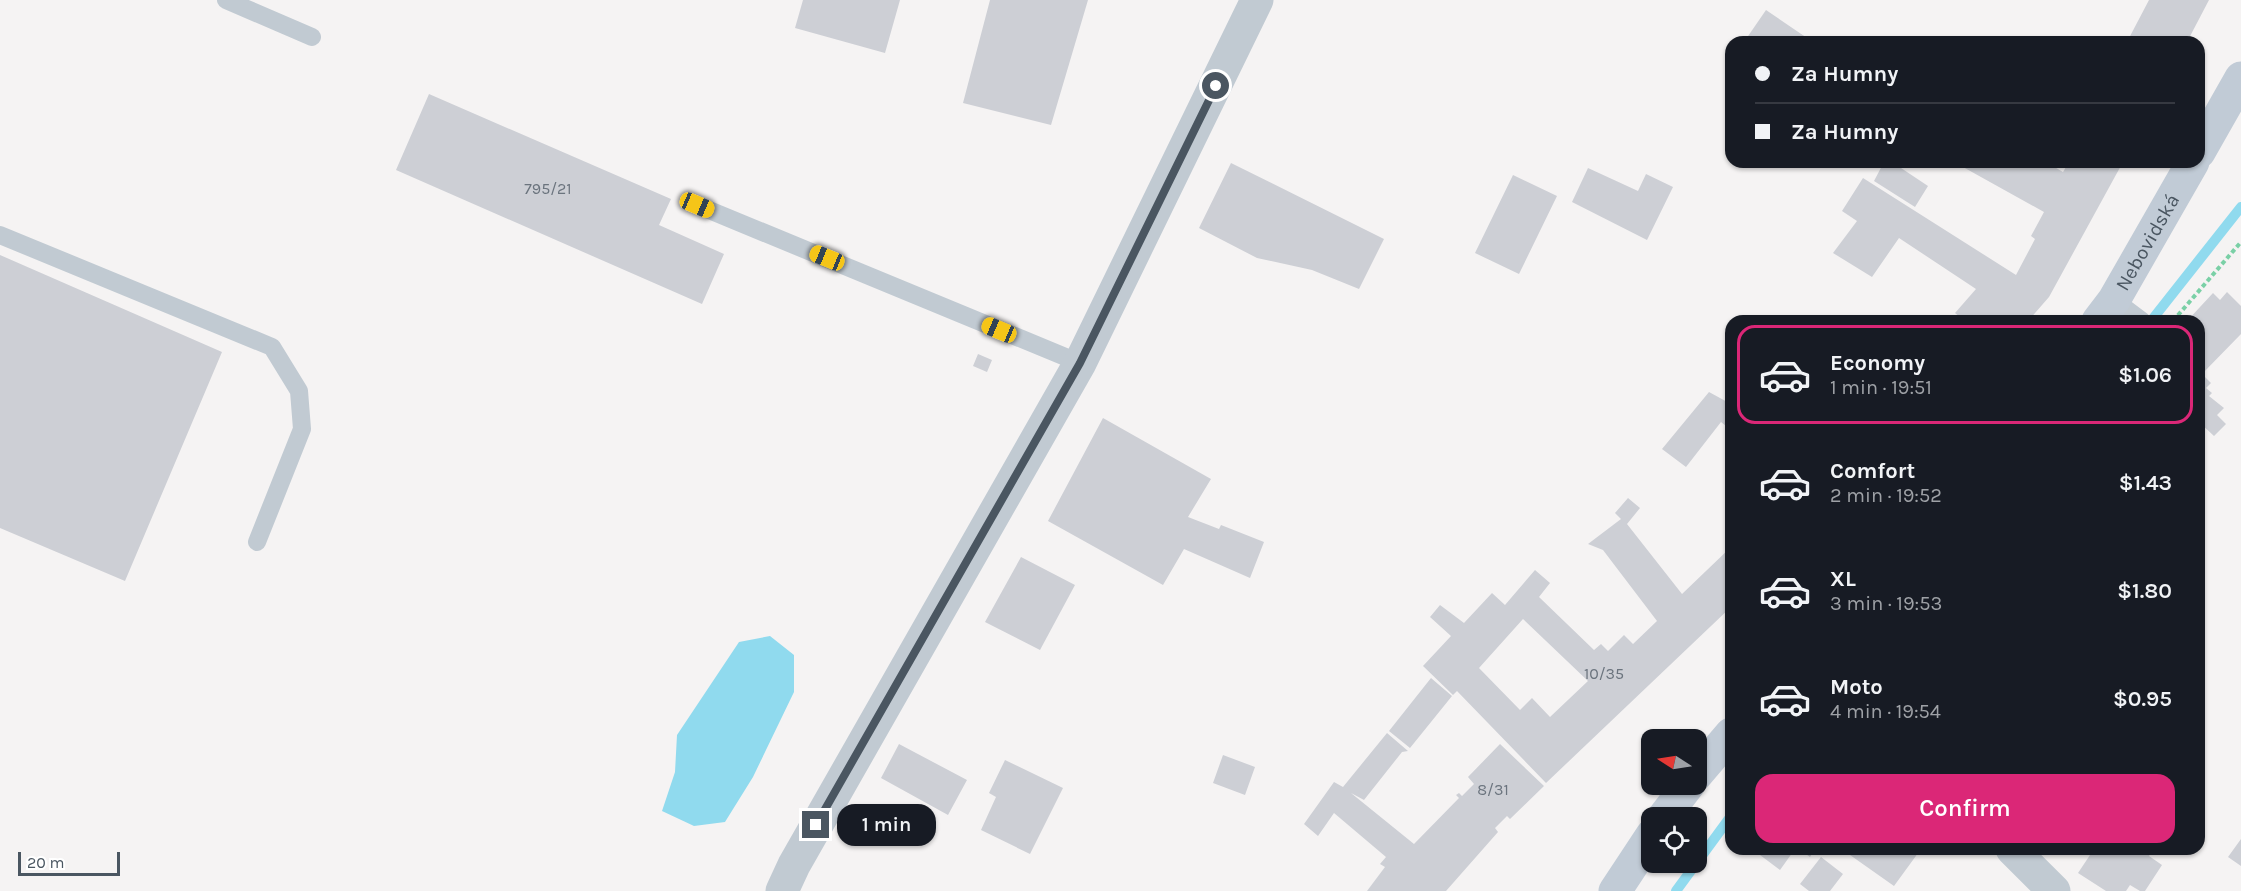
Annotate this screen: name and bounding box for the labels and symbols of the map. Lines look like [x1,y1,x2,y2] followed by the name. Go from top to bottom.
[1202,72,1229,99] route start
[524,179,572,198] house number: 795/21
[677,190,717,220] car
[2110,190,2184,295] street label: Nebovidská
[807,243,847,273] car
[979,315,1019,345] car
[1584,664,1624,683] house number: 10/35
[1641,729,1707,795] north arrow
[1477,780,1509,799] house number: 8/31
[837,804,936,846] callout: 1 min
[802,811,829,838] route end
[18,849,120,876] scale bar

